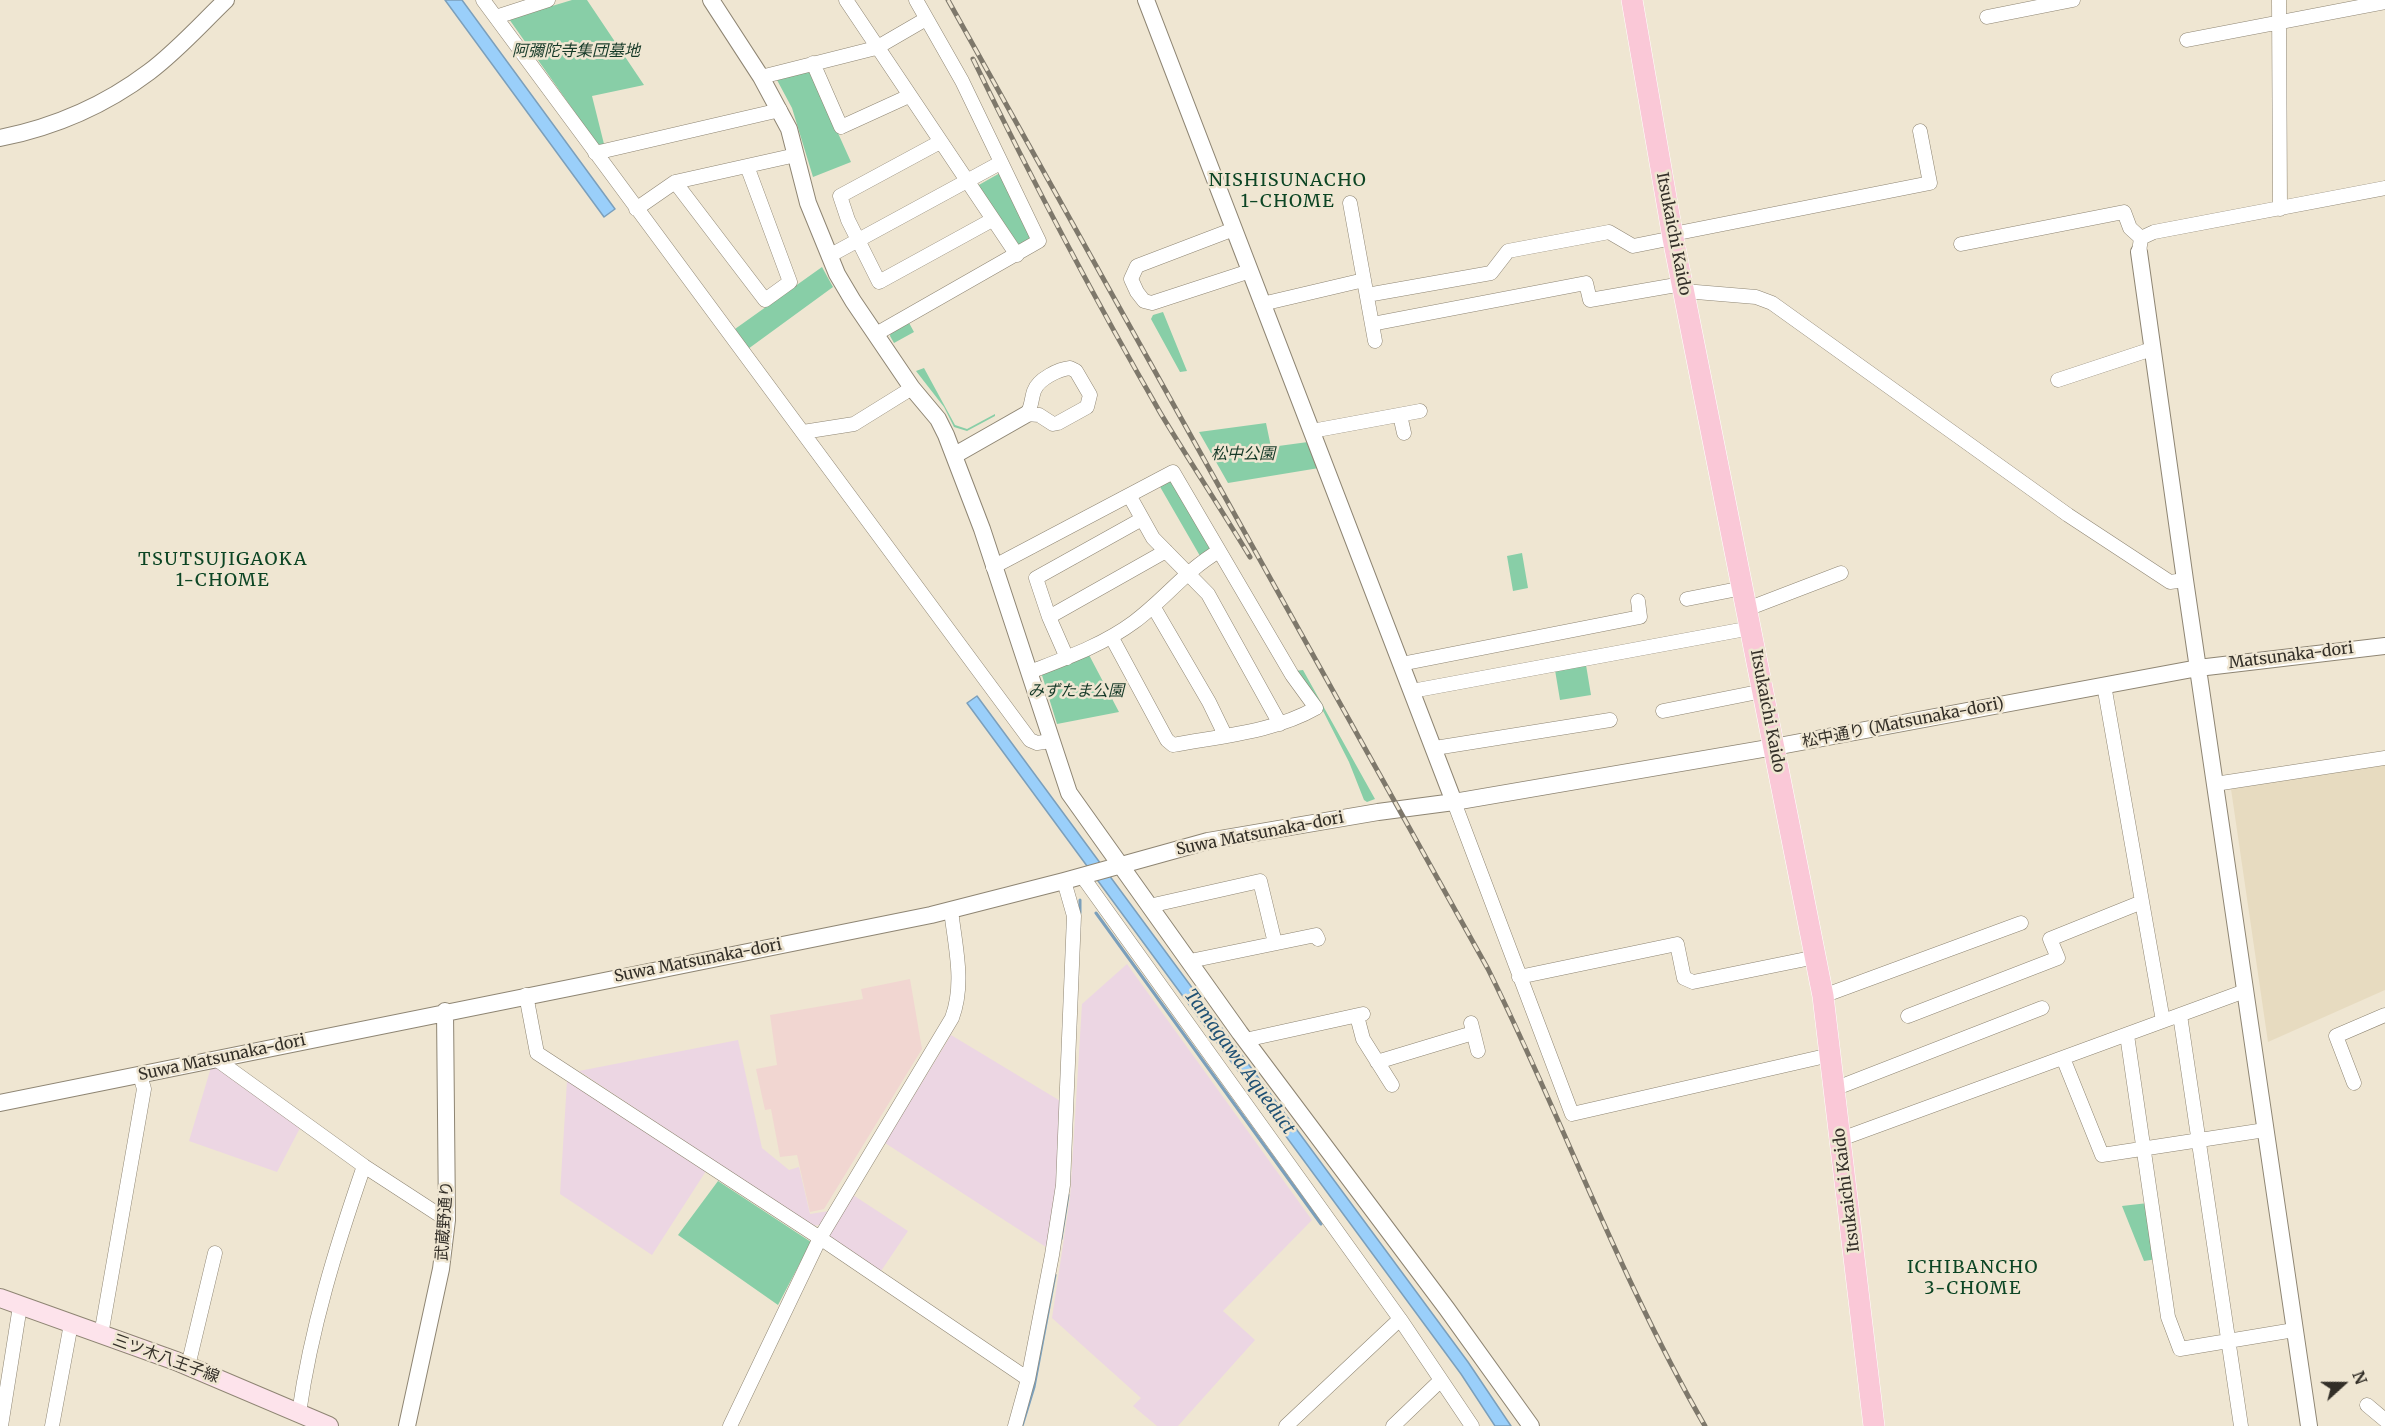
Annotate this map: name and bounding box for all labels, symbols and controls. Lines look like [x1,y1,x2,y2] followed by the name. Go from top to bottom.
[512,41,640,61] park label: 阿彌陀寺集団墓地
[1209,170,1367,213] district label: NISHISUNACHO 1-CHOME
[1652,171,1694,297] street label: Itsukaichi Kaido
[1211,444,1275,464] park label: 松中公園
[138,549,308,592] district label: TSUTSUJIGAOKA 1-CHOME
[2228,639,2354,673] street label: Matsunaka-dori
[1746,648,1788,774] street label: Itsukaichi Kaido
[1028,681,1124,701] park label: みずたま公園
[1800,694,2006,752] street label: 松中通り (Matsunaka-dori)
[1175,808,1345,860] street label: Suwa Matsunaka-dori
[613,935,783,987] street label: Suwa Matsunaka-dori
[1179,985,1299,1139] water label: Tamagawa Aqueduct
[137,1031,307,1085] street label: Suwa Matsunaka-dori
[1830,1127,1864,1253] street label: Itsukaichi Kaido
[433,1180,457,1262] street label: 武蔵野通り
[1907,1257,2039,1300] district label: ICHIBANCHO 3-CHOME
[110,1331,222,1387] street label: 三ツ木八王子線
[2313,1354,2373,1414] north arrow
[2348,1368,2371,1387] text: N

